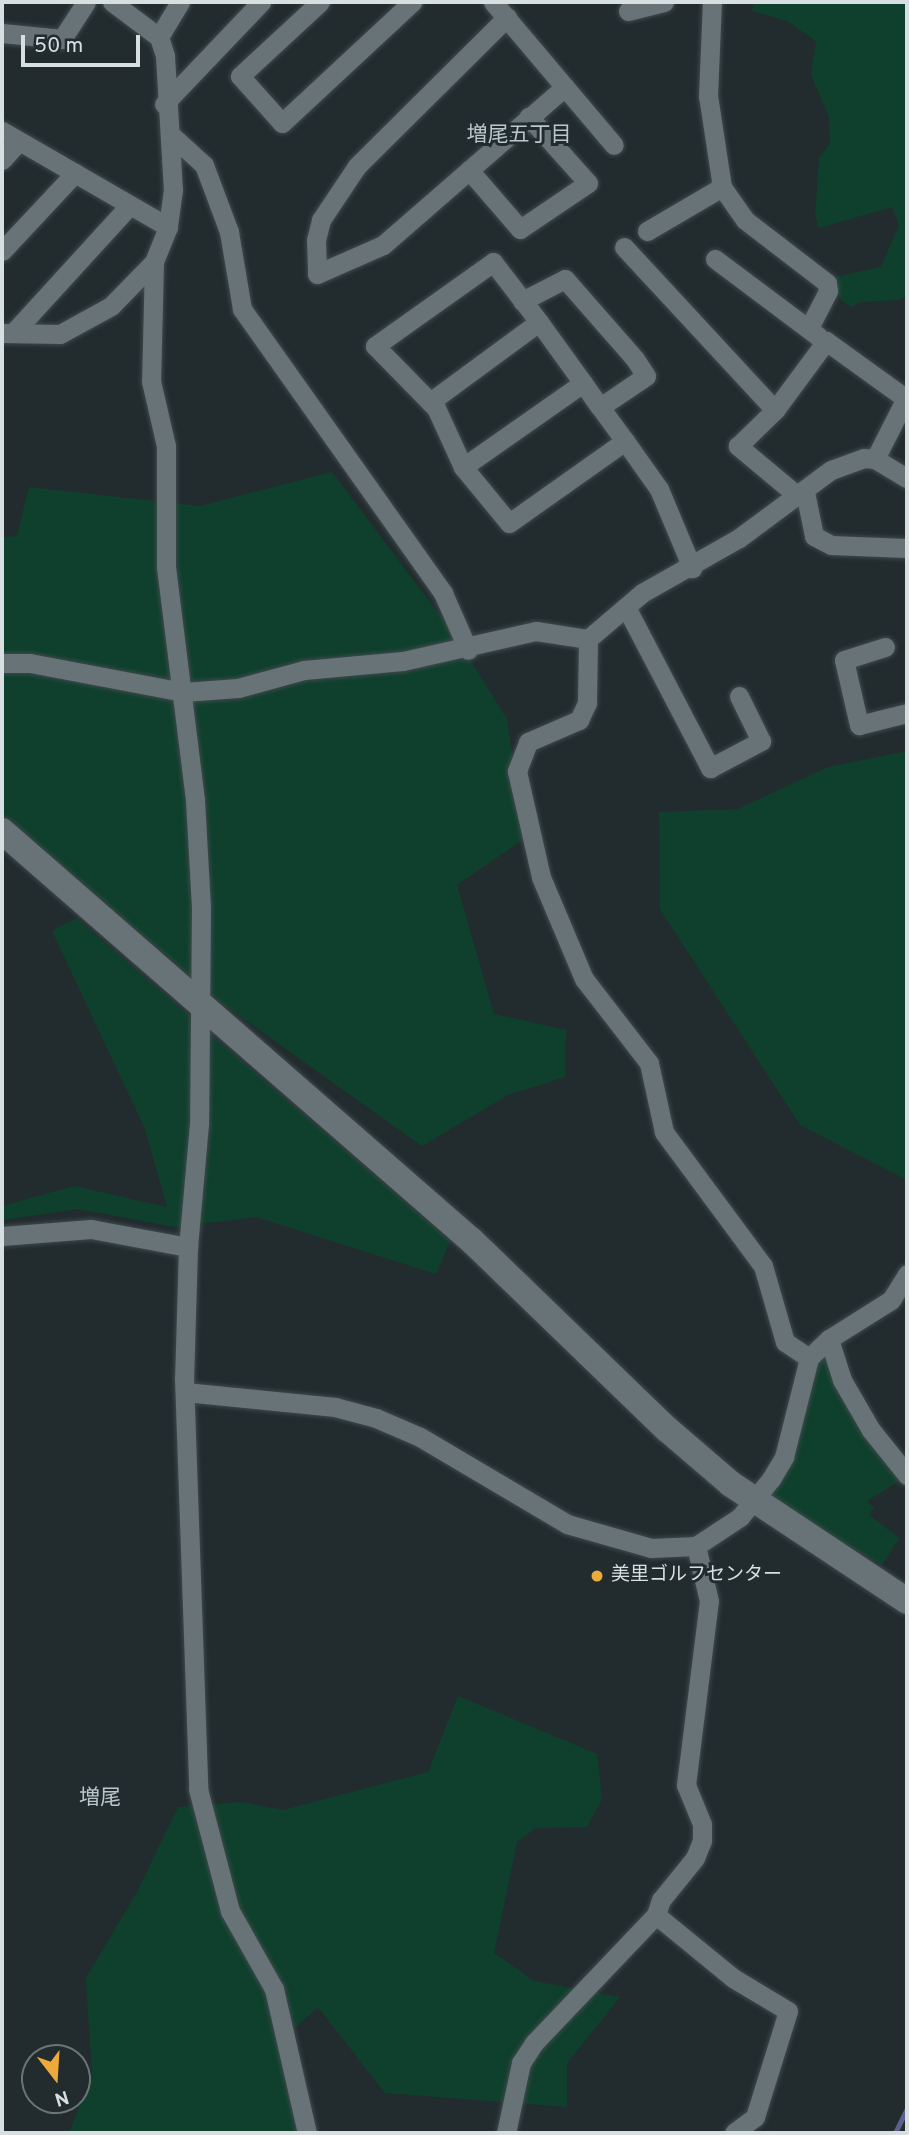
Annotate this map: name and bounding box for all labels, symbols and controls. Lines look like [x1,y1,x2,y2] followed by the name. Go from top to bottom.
[24,21,144,65] scale bar
[34,33,83,60] text: 50 m
[467,123,571,149] district label: 増尾五丁目
[611,1565,782,1587] place label: 美里ゴルフセンター
[589,1568,605,1584] marker: 美里ゴルフセンター
[79,1786,121,1812] district label: 増尾
[21,2044,91,2114] north arrow
[52,2084,72,2111] text: N

